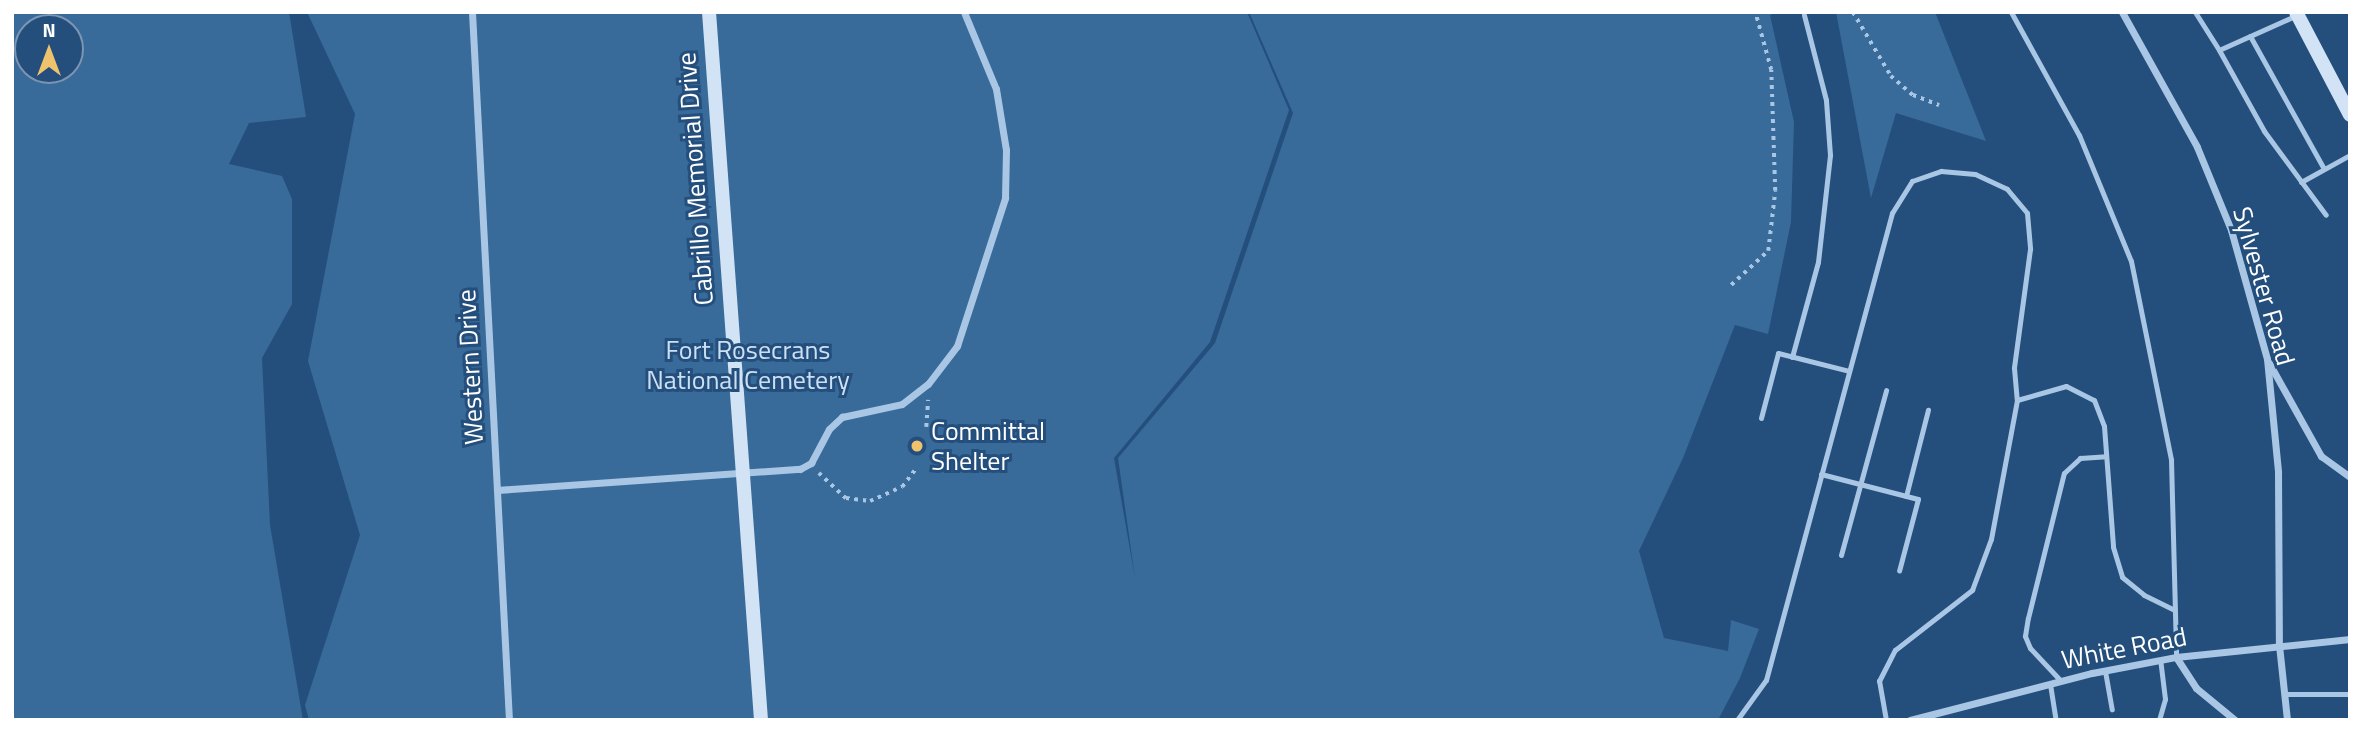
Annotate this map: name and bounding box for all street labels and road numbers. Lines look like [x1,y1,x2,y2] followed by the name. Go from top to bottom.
[671,51,719,307] street label: Cabrillo Memorial Drive
[2227,203,2301,369] street label: Sylvester Road
[450,289,490,445] street label: Western Drive
[2059,621,2189,675] street label: White Road

